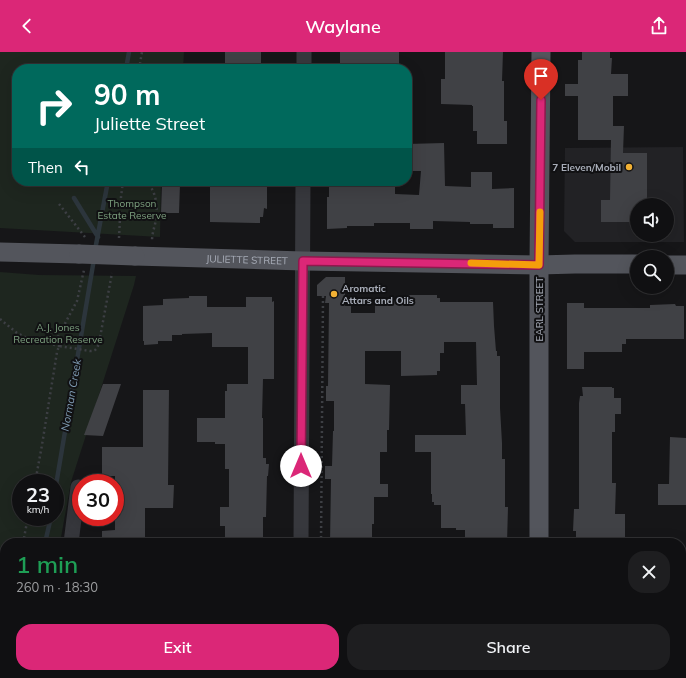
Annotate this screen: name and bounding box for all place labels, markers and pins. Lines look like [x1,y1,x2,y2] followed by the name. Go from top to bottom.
[524,59,558,100] pin
[552,161,621,174] place label: 7 Eleven/Mobil
[624,162,634,172] marker: 7 Eleven/Mobil
[342,282,414,307] place label: Aromatic Attars and Oils
[329,289,339,299] marker: Aromatic Attars and Oils

